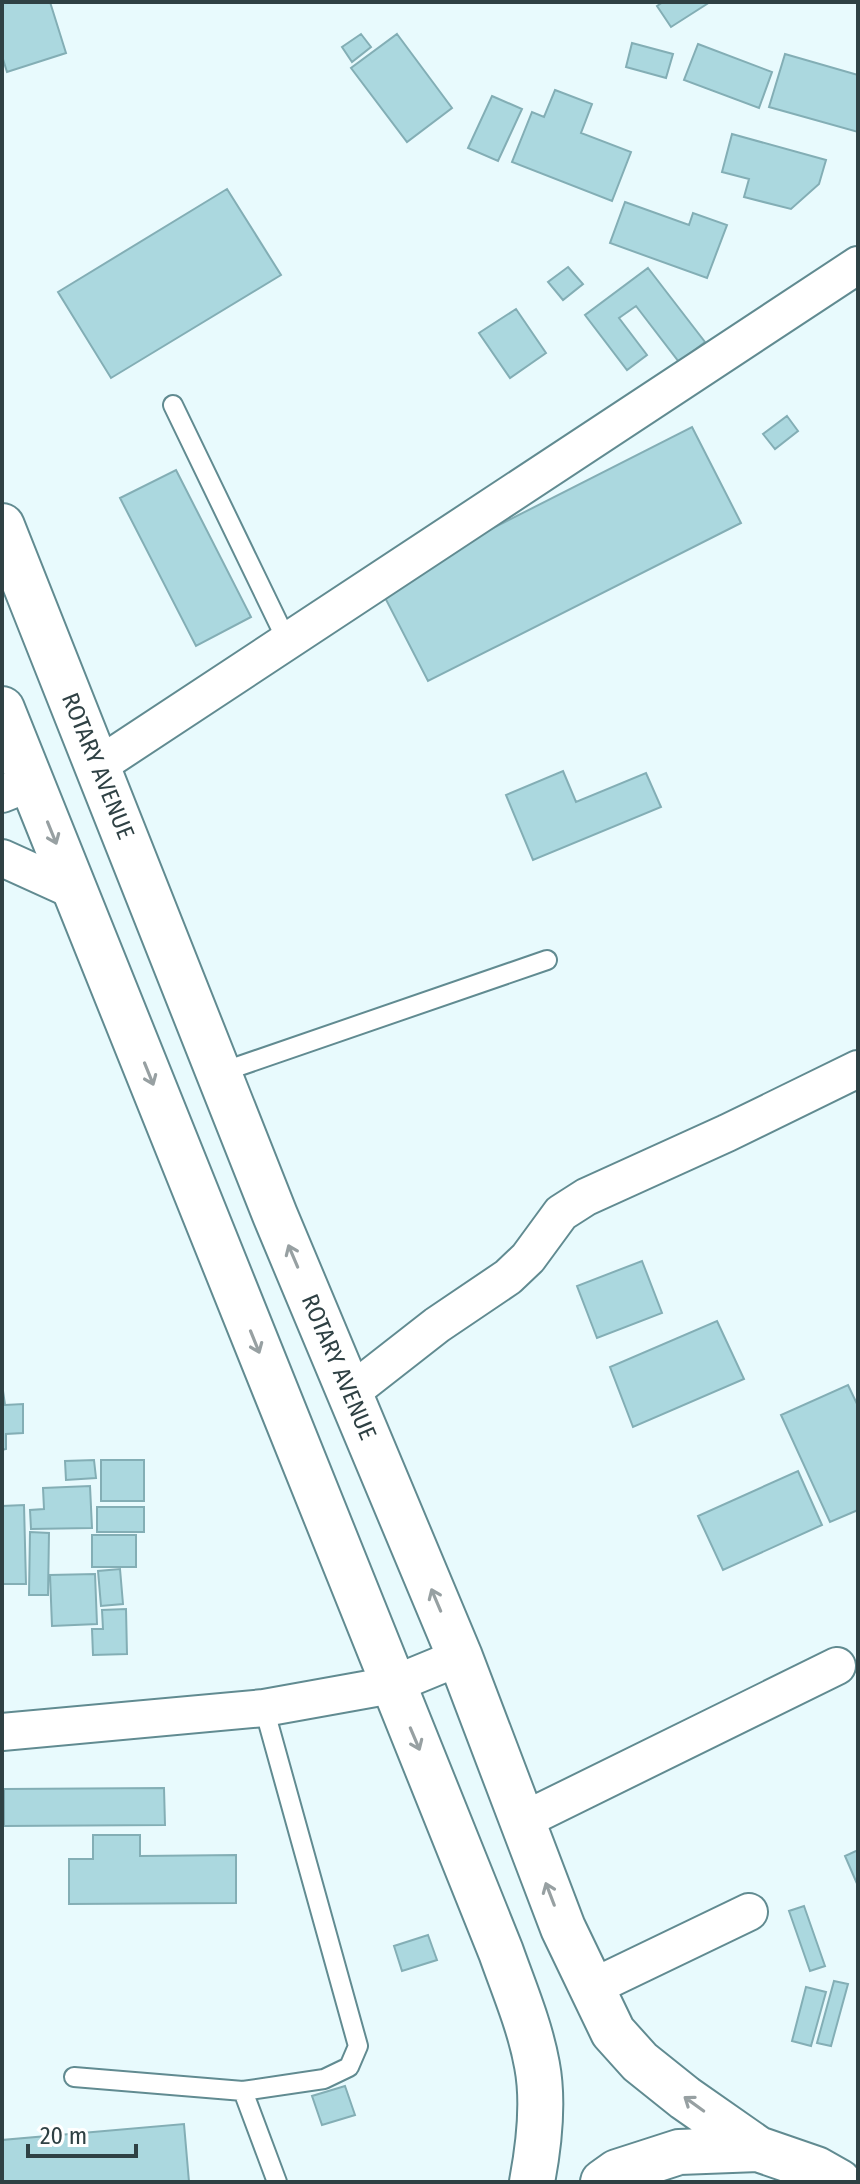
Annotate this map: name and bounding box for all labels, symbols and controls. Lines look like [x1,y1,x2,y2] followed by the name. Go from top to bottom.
[56,689,140,843] street label: ROTARY AVENUE
[46,820,60,845] one-way arrow
[142,1061,157,1086] one-way arrow
[284,1244,299,1269] one-way arrow
[296,1290,382,1444] street label: ROTARY AVENUE
[249,1329,263,1354] one-way arrow
[428,1588,442,1613] one-way arrow
[408,1726,423,1751] one-way arrow
[542,1882,556,1907] one-way arrow
[683,2096,705,2112] one-way arrow
[28,2108,136,2158] scale bar
[40,2122,87,2150] text: 20 m

